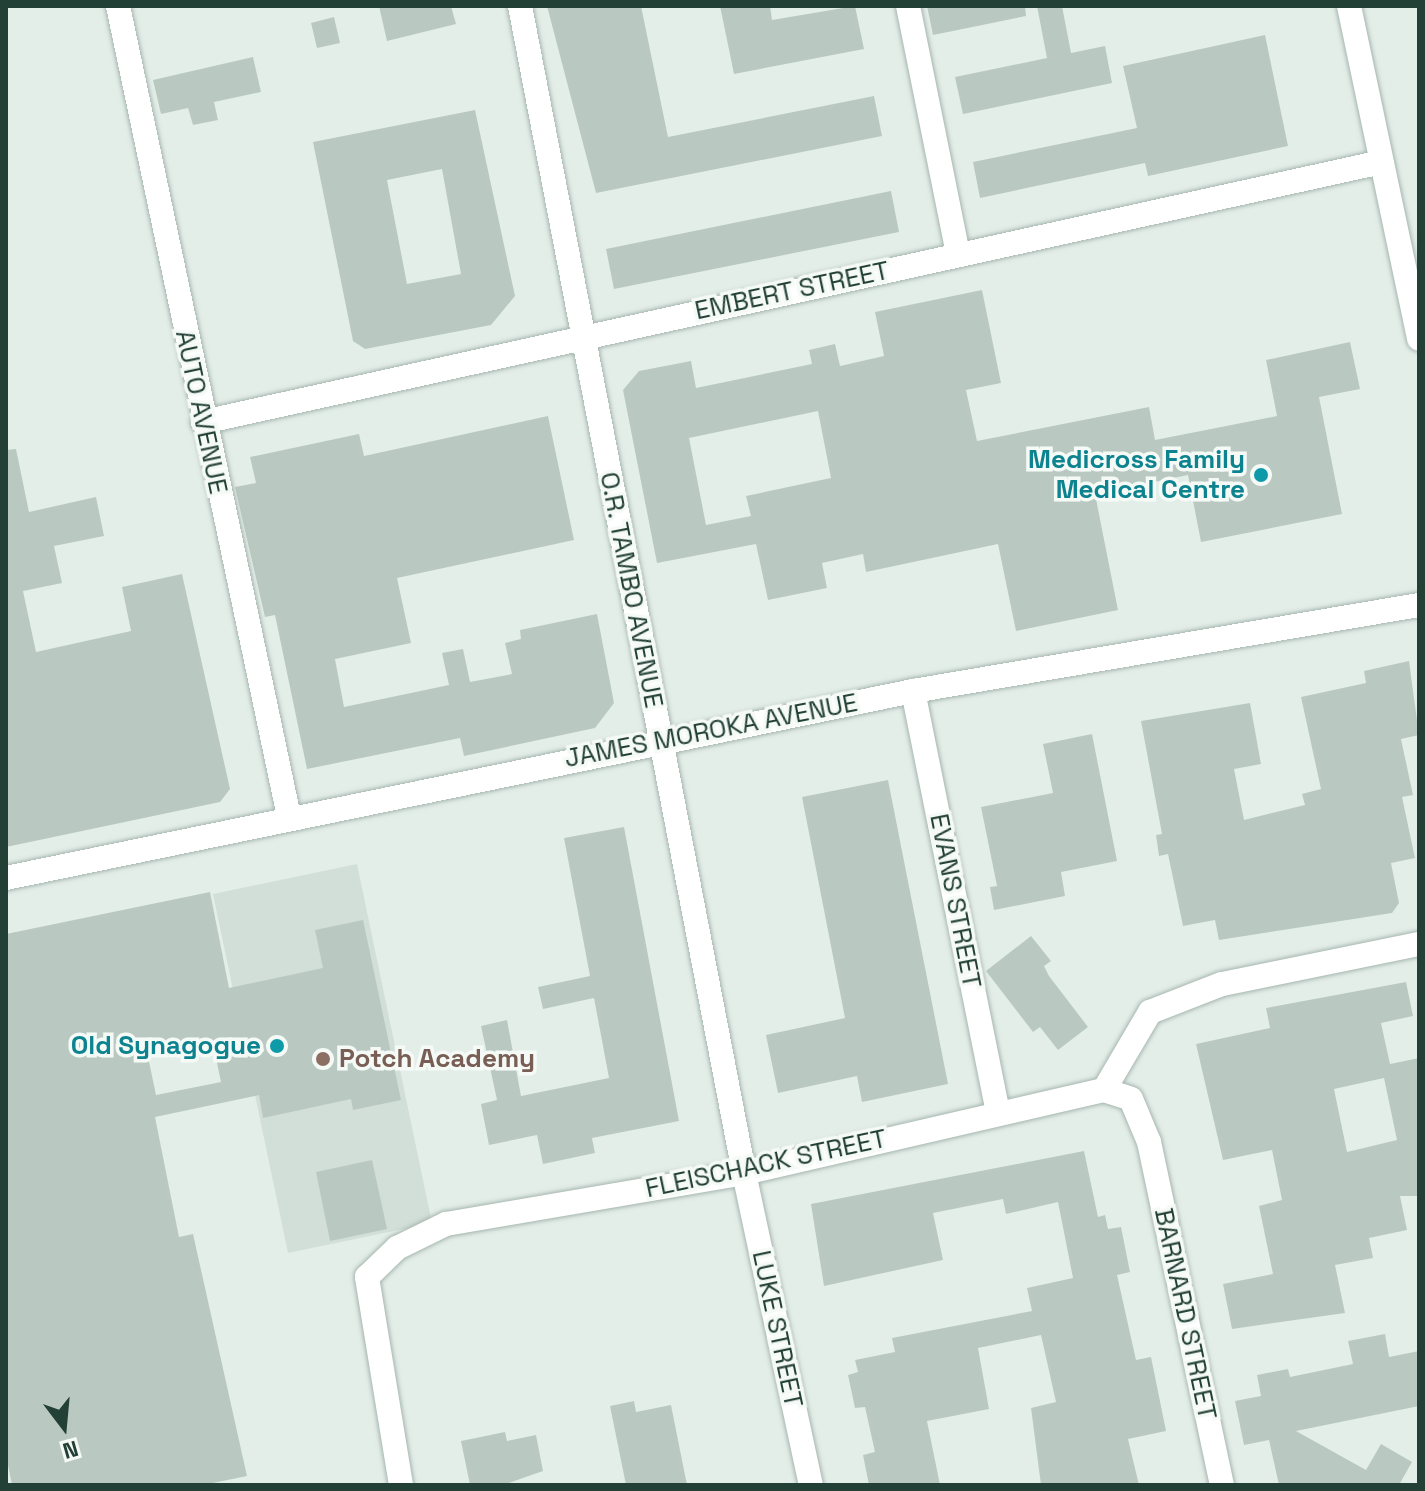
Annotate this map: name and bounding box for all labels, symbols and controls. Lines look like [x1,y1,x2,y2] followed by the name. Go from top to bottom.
[692,255,892,327] street label: EMBERT STREET
[168,327,234,497] street label: AUTO AVENUE
[1028,444,1245,506] place label: Medicross Family Medical Centre
[1252,466,1270,484] marker: Medicross Family Medical Centre
[593,469,669,711] street label: O.R. TAMBO AVENUE
[562,687,860,775] street label: JAMES MOROKA AVENUE
[923,811,987,991] street label: EVANS STREET
[71,1030,261,1062] place label: Old Synagogue
[268,1037,286,1055] marker: Old Synagogue
[339,1043,535,1075] place label: Potch Academy
[314,1050,332,1068] marker: Potch Academy
[643,1123,889,1205] street label: FLEISCHACK STREET
[1147,1205,1223,1423] street label: BARNARD STREET
[745,1248,809,1410] street label: LUKE STREET
[24,1387,104,1467] north arrow
[60,1435,82,1466] text: N

